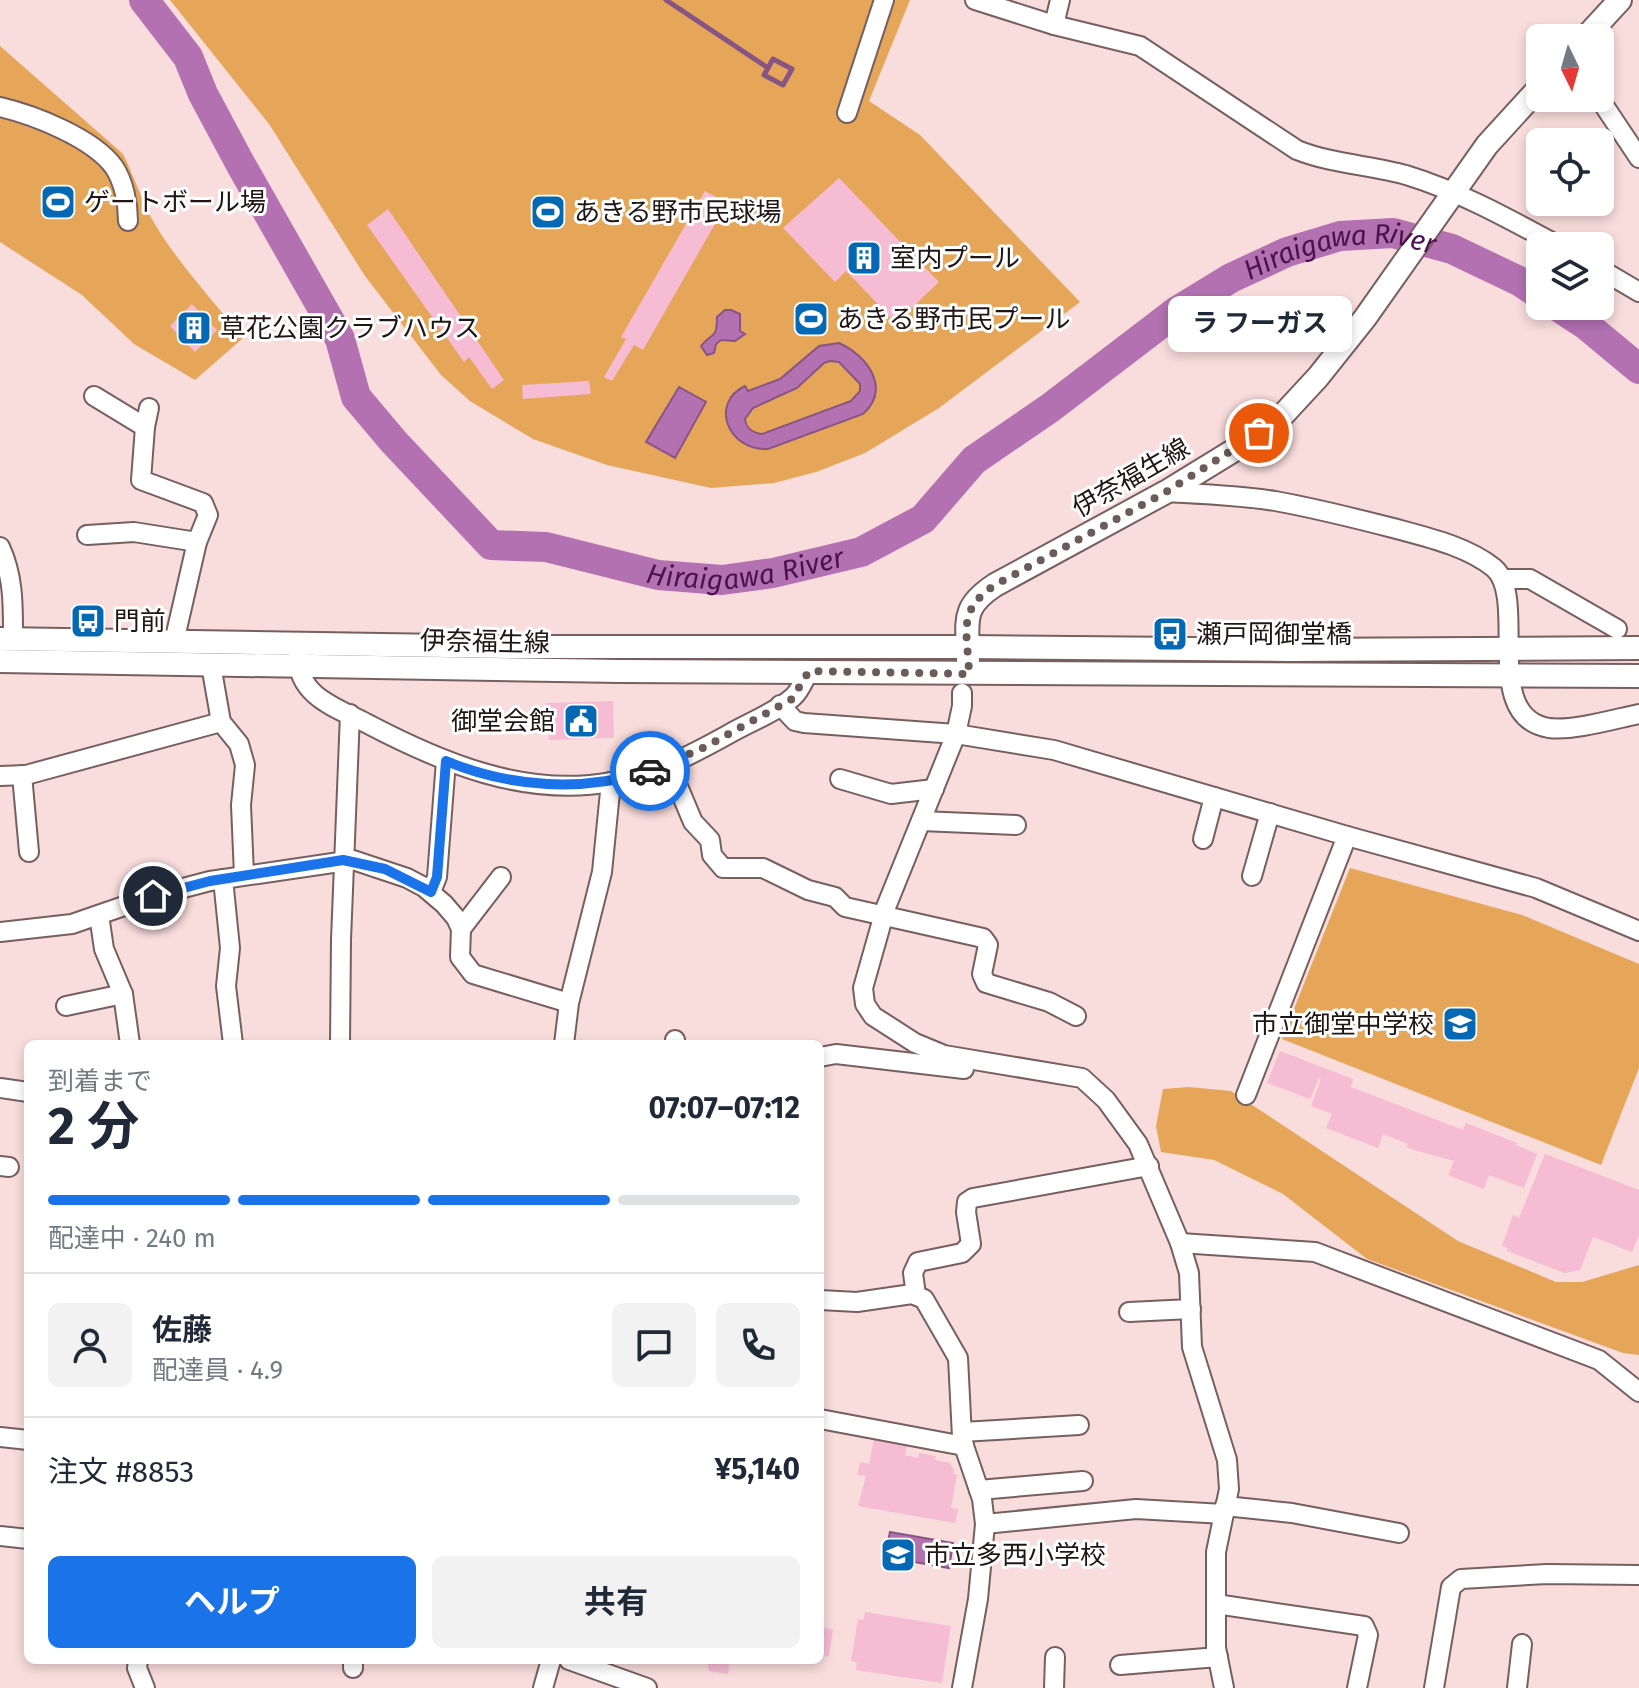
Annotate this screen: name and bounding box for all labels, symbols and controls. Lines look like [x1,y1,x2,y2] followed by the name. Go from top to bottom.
[1526,24,1614,112] north arrow
[1526,24,1614,320] map controls
[1526,128,1614,216] button: locate
[39,183,77,221] sports icon: ゲートボール場
[84,187,266,218] place label: ゲートボール場
[529,193,567,231] sports icon: あきる野市民球場
[574,197,781,228] place label: あきる野市民球場
[1238,216,1441,286] water label: Hiraigawa River
[1526,232,1614,320] button: layers
[845,239,883,277] building icon: 室内プール
[890,243,1020,274] place label: 室内プール
[1167,297,1351,353] callout: ラ フーガス
[792,300,830,338] sports icon: あきる野市民プール
[837,304,1070,335] place label: あきる野市民プール
[1192,308,1328,339] text: ラ フーガス
[175,309,213,347] building icon: 草花公園クラブハウス
[220,313,480,344] place label: 草花公園クラブハウス
[1225,399,1293,467] pin
[1237,411,1281,455] icon: bag
[1067,432,1195,524] street label: 伊奈福生線
[643,540,848,597] water label: Hiraigawa River
[69,602,107,640] bus stop icon: 門前
[114,606,166,637] place label: 門前
[1151,615,1189,653] bus stop icon: 瀬戸岡御堂橋
[1196,619,1352,650] place label: 瀬戸岡御堂橋
[420,625,550,659] street label: 伊奈福生線
[562,702,600,740] public building icon: 御堂会館
[451,706,555,737] place label: 御堂会館
[610,731,690,811] courier
[628,749,672,793] icon: car
[119,862,187,930] pin
[131,874,175,918] icon: home
[1441,1005,1479,1043] school or university icon: 市立御堂中学校
[1252,1009,1434,1040] place label: 市立御堂中学校
[48,1066,152,1097] text: 到着まで
[649,1090,800,1126] text: 07:07–07:12
[48,1095,139,1158] text: 2 分
[48,1223,216,1254] text: 配達中 · 240 m
[48,1303,132,1387] button: person
[612,1303,696,1387] button: chat
[716,1303,800,1387] button: phone
[152,1312,212,1348] text: 佐藤
[152,1355,283,1386] text: 配達員 · 4.9
[715,1451,800,1487] text: ¥5,140
[48,1454,194,1490] text: 注文 #8853
[879,1536,917,1574] school or university icon: 市立多西小学校
[924,1540,1106,1571] place label: 市立多西小学校
[48,1556,416,1648] button: ヘルプ
[432,1556,800,1648] button: 共有

